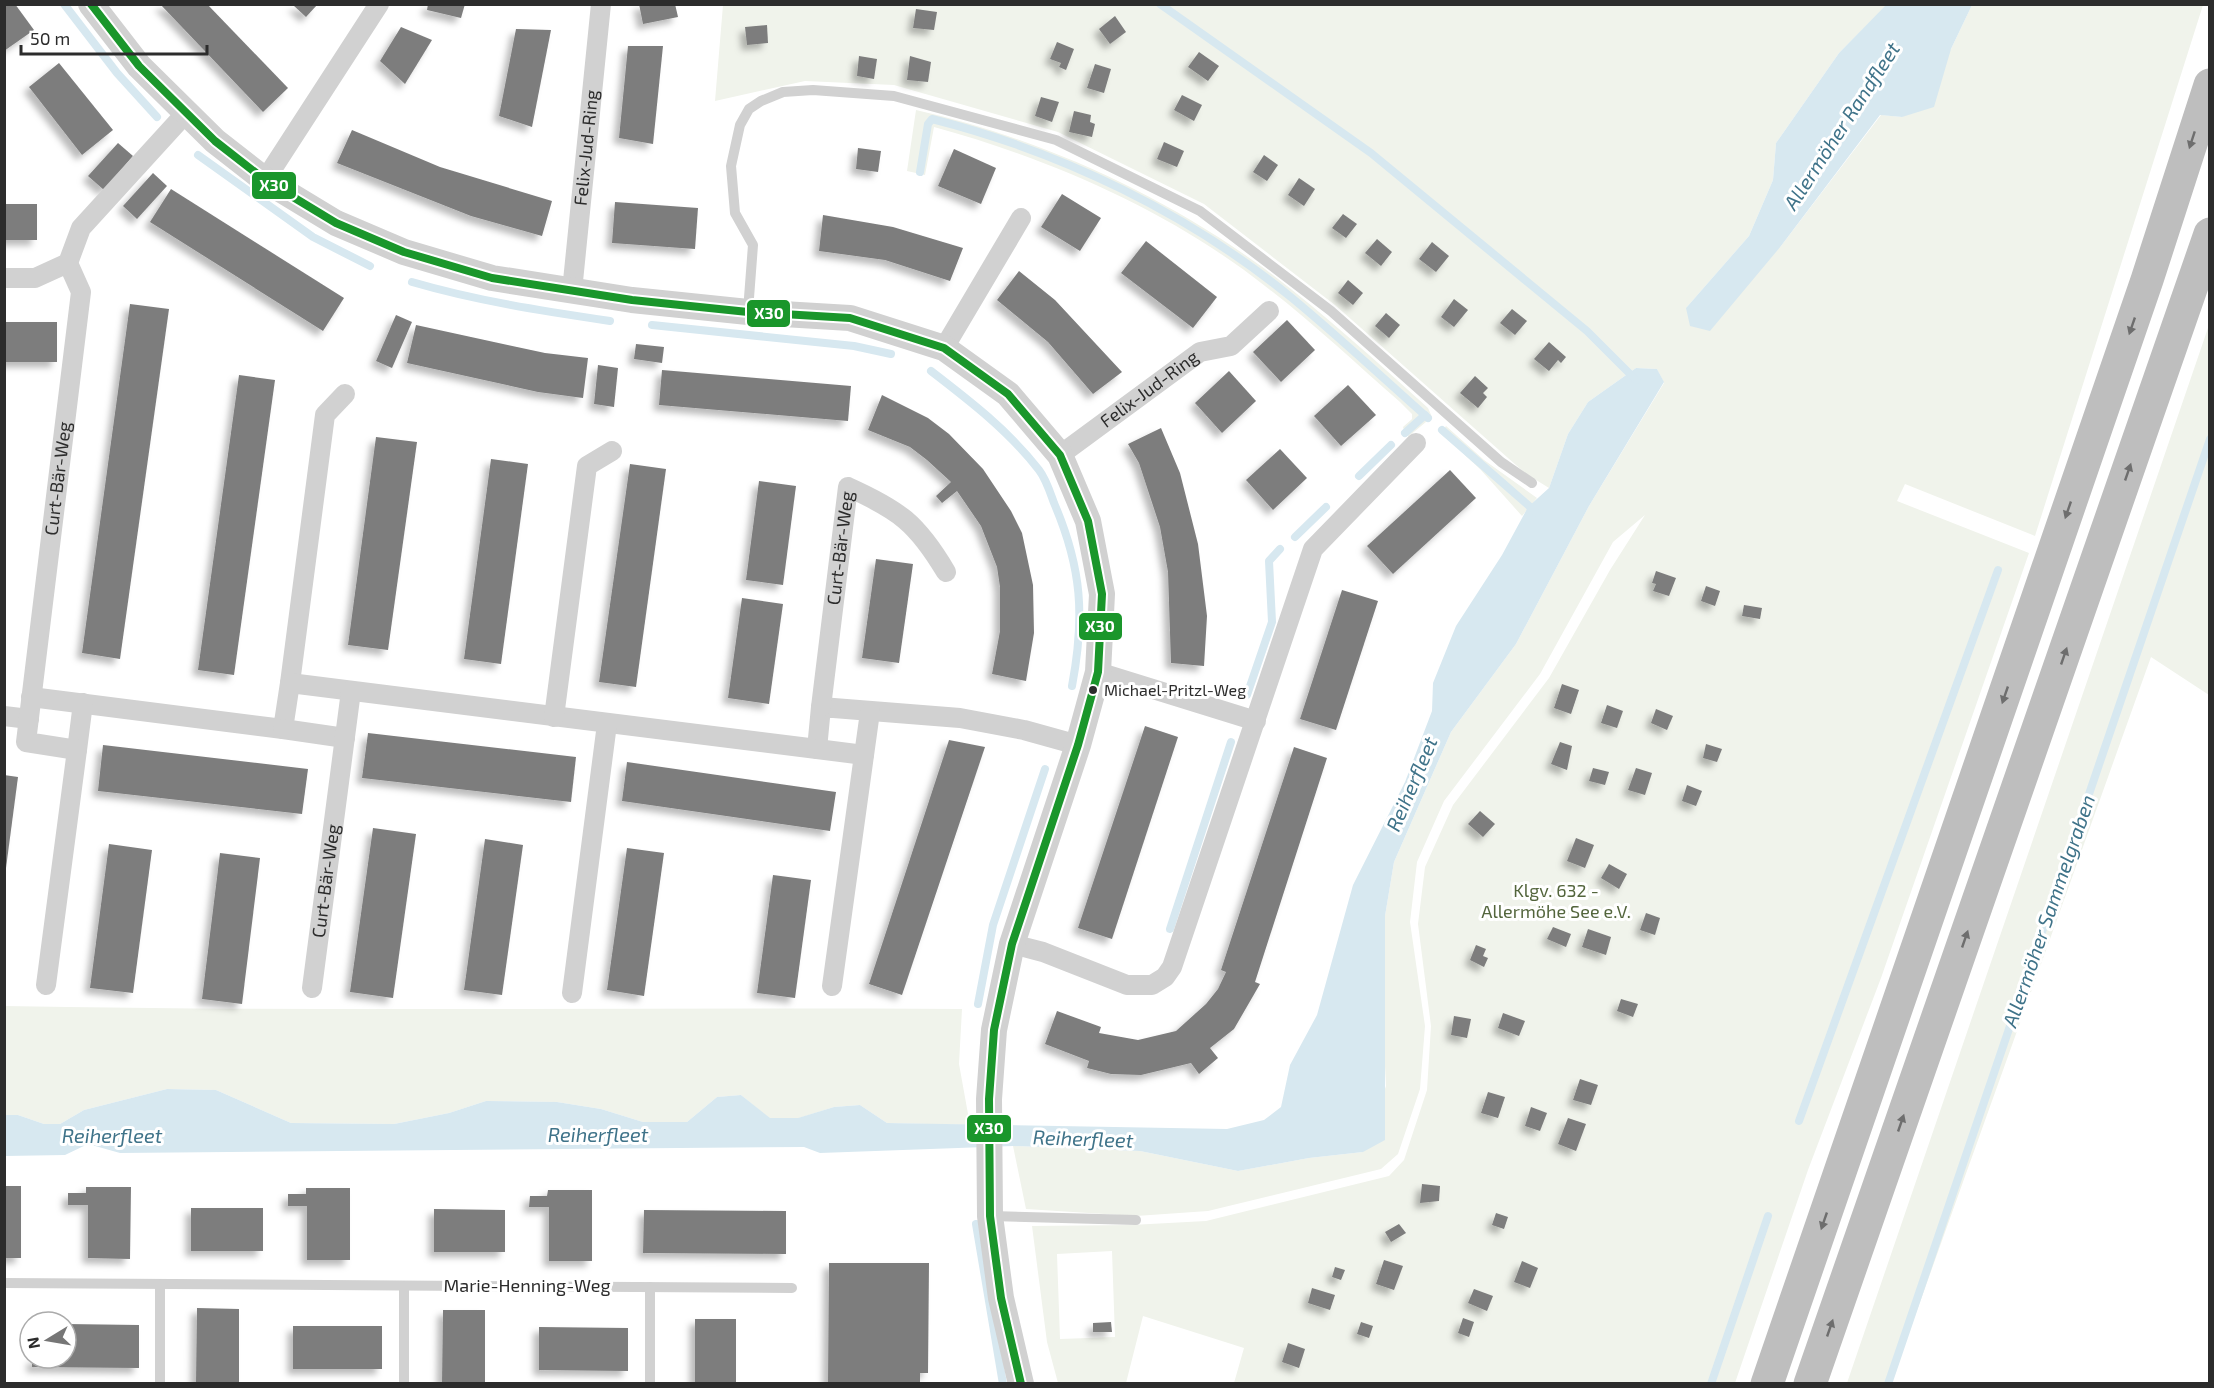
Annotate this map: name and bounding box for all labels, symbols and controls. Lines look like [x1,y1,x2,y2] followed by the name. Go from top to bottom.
[21,18,207,56] scale bar
[30,27,70,49] text: 50 m
[1777,37,1905,215] water label: Allermöher Randfleet
[569,89,602,207] street label: Felix-Jud-Ring
[2187,131,2196,149] one-way arrow
[251,171,297,200] line badge: X30
[259,175,289,194] text: X30
[746,299,791,328] line badge: X30
[754,303,784,322] text: X30
[2126,317,2136,335] one-way arrow
[1095,345,1202,432] street label: Felix-Jud-Ring
[39,420,75,537] street label: Curt-Bär-Weg
[2124,463,2134,481] one-way arrow
[822,490,857,606] street label: Curt-Bär-Weg
[2063,501,2073,519] one-way arrow
[1078,612,1123,641] line badge: X30
[1085,616,1115,635] text: X30
[2060,647,2070,665] one-way arrow
[1104,680,1246,699] place label: Michael-Pritzl-Weg
[1087,684,1099,696] marker: Michael-Pritzl-Weg
[1999,686,2009,704] one-way arrow
[1380,732,1442,835] water label: Reiherfleet
[1997,791,2099,1031] water label: Allermöher Sammelgraben
[307,823,343,939] street label: Curt-Bär-Weg
[1481,879,1631,922] park label: Klgv. 632 - Allermöhe See e.V.
[1961,930,1971,948] one-way arrow
[966,1114,1012,1143] line badge: X30
[1896,1114,1906,1132] one-way arrow
[974,1118,1004,1137] text: X30
[548,1122,649,1146] water label: Reiherfleet
[62,1123,163,1147] water label: Reiherfleet
[1032,1124,1134,1152] water label: Reiherfleet
[1818,1212,1828,1230] one-way arrow
[443,1274,611,1296] street label: Marie-Henning-Weg
[18,1310,78,1370] north arrow
[1825,1319,1835,1337] one-way arrow
[22,1335,43,1350] text: N

